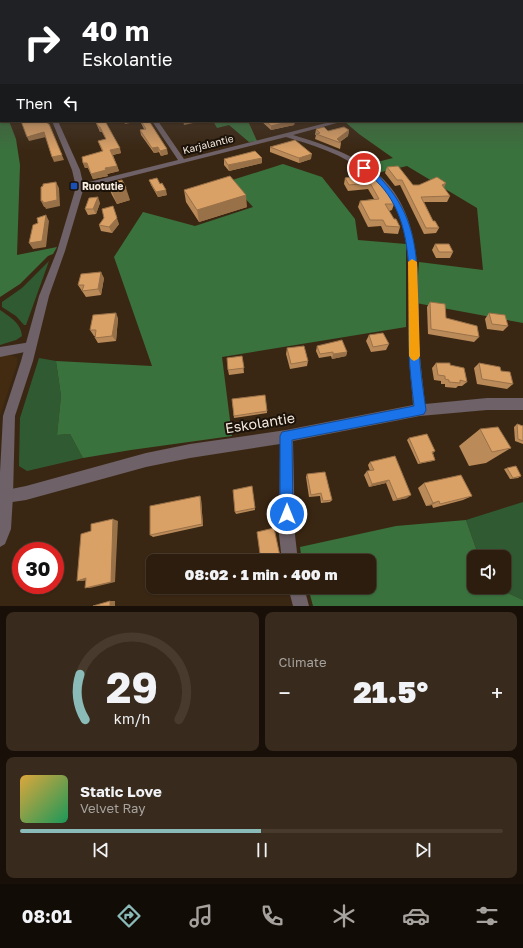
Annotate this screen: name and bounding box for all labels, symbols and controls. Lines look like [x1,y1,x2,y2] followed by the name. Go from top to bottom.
[82,14,149,47] text: 40 m
[16,16,68,68] icon: right
[82,48,172,70] text: Eskolantie
[60,92,82,114] icon: left
[16,94,52,112] text: Then
[181,132,235,156] street label: Karjalantie
[347,151,381,185] pin
[353,157,375,179] icon: arrive
[82,180,123,192] place label: Ruotutie
[69,181,79,191] marker: Ruotutie
[224,409,296,436] street label: Eskolantie
[266,493,308,535] position arrow
[12,542,64,594] speed limit sign: 30
[467,550,511,594] map controls
[467,550,511,594] button: sound
[184,565,338,583] text: 08:02 · 1 min · 400 m
[279,654,326,670] text: Climate
[106,661,158,711] text: 29
[353,674,428,710] text: 21.5°
[279,679,291,706] text: −
[491,679,503,706] text: +
[114,709,150,726] text: km/h
[80,782,162,800] text: Static Love
[80,800,145,816] text: Velvet Ray
[90,839,112,861] icon: previous
[251,839,273,861] icon: pause
[412,839,434,861] icon: next
[115,902,143,930] icon: directions
[187,902,215,930] icon: music
[258,902,286,930] icon: phone
[330,902,358,930] icon: climate
[402,902,430,930] icon: car
[473,902,501,930] icon: filters
[22,905,72,927] text: 08:01

